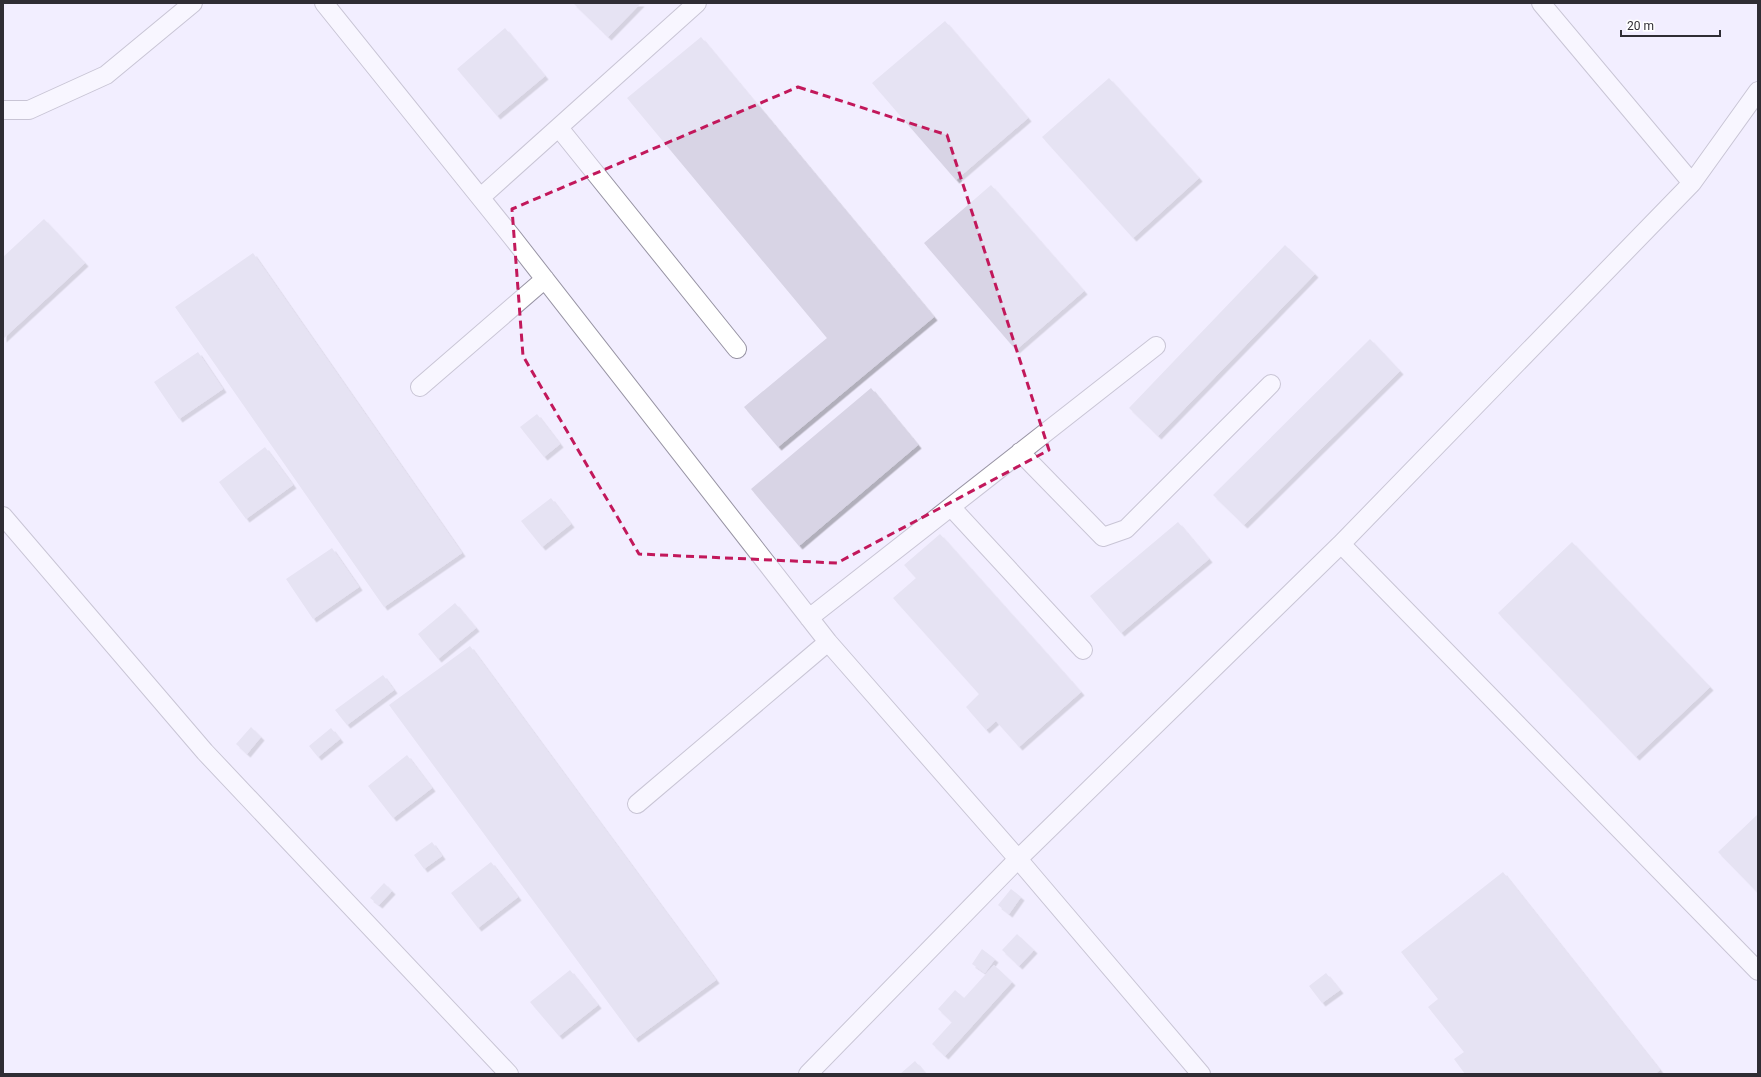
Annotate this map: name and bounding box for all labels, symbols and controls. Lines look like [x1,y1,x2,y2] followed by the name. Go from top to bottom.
[1621,12,1720,38] scale bar
[1627,19,1654,33] text: 20 m

